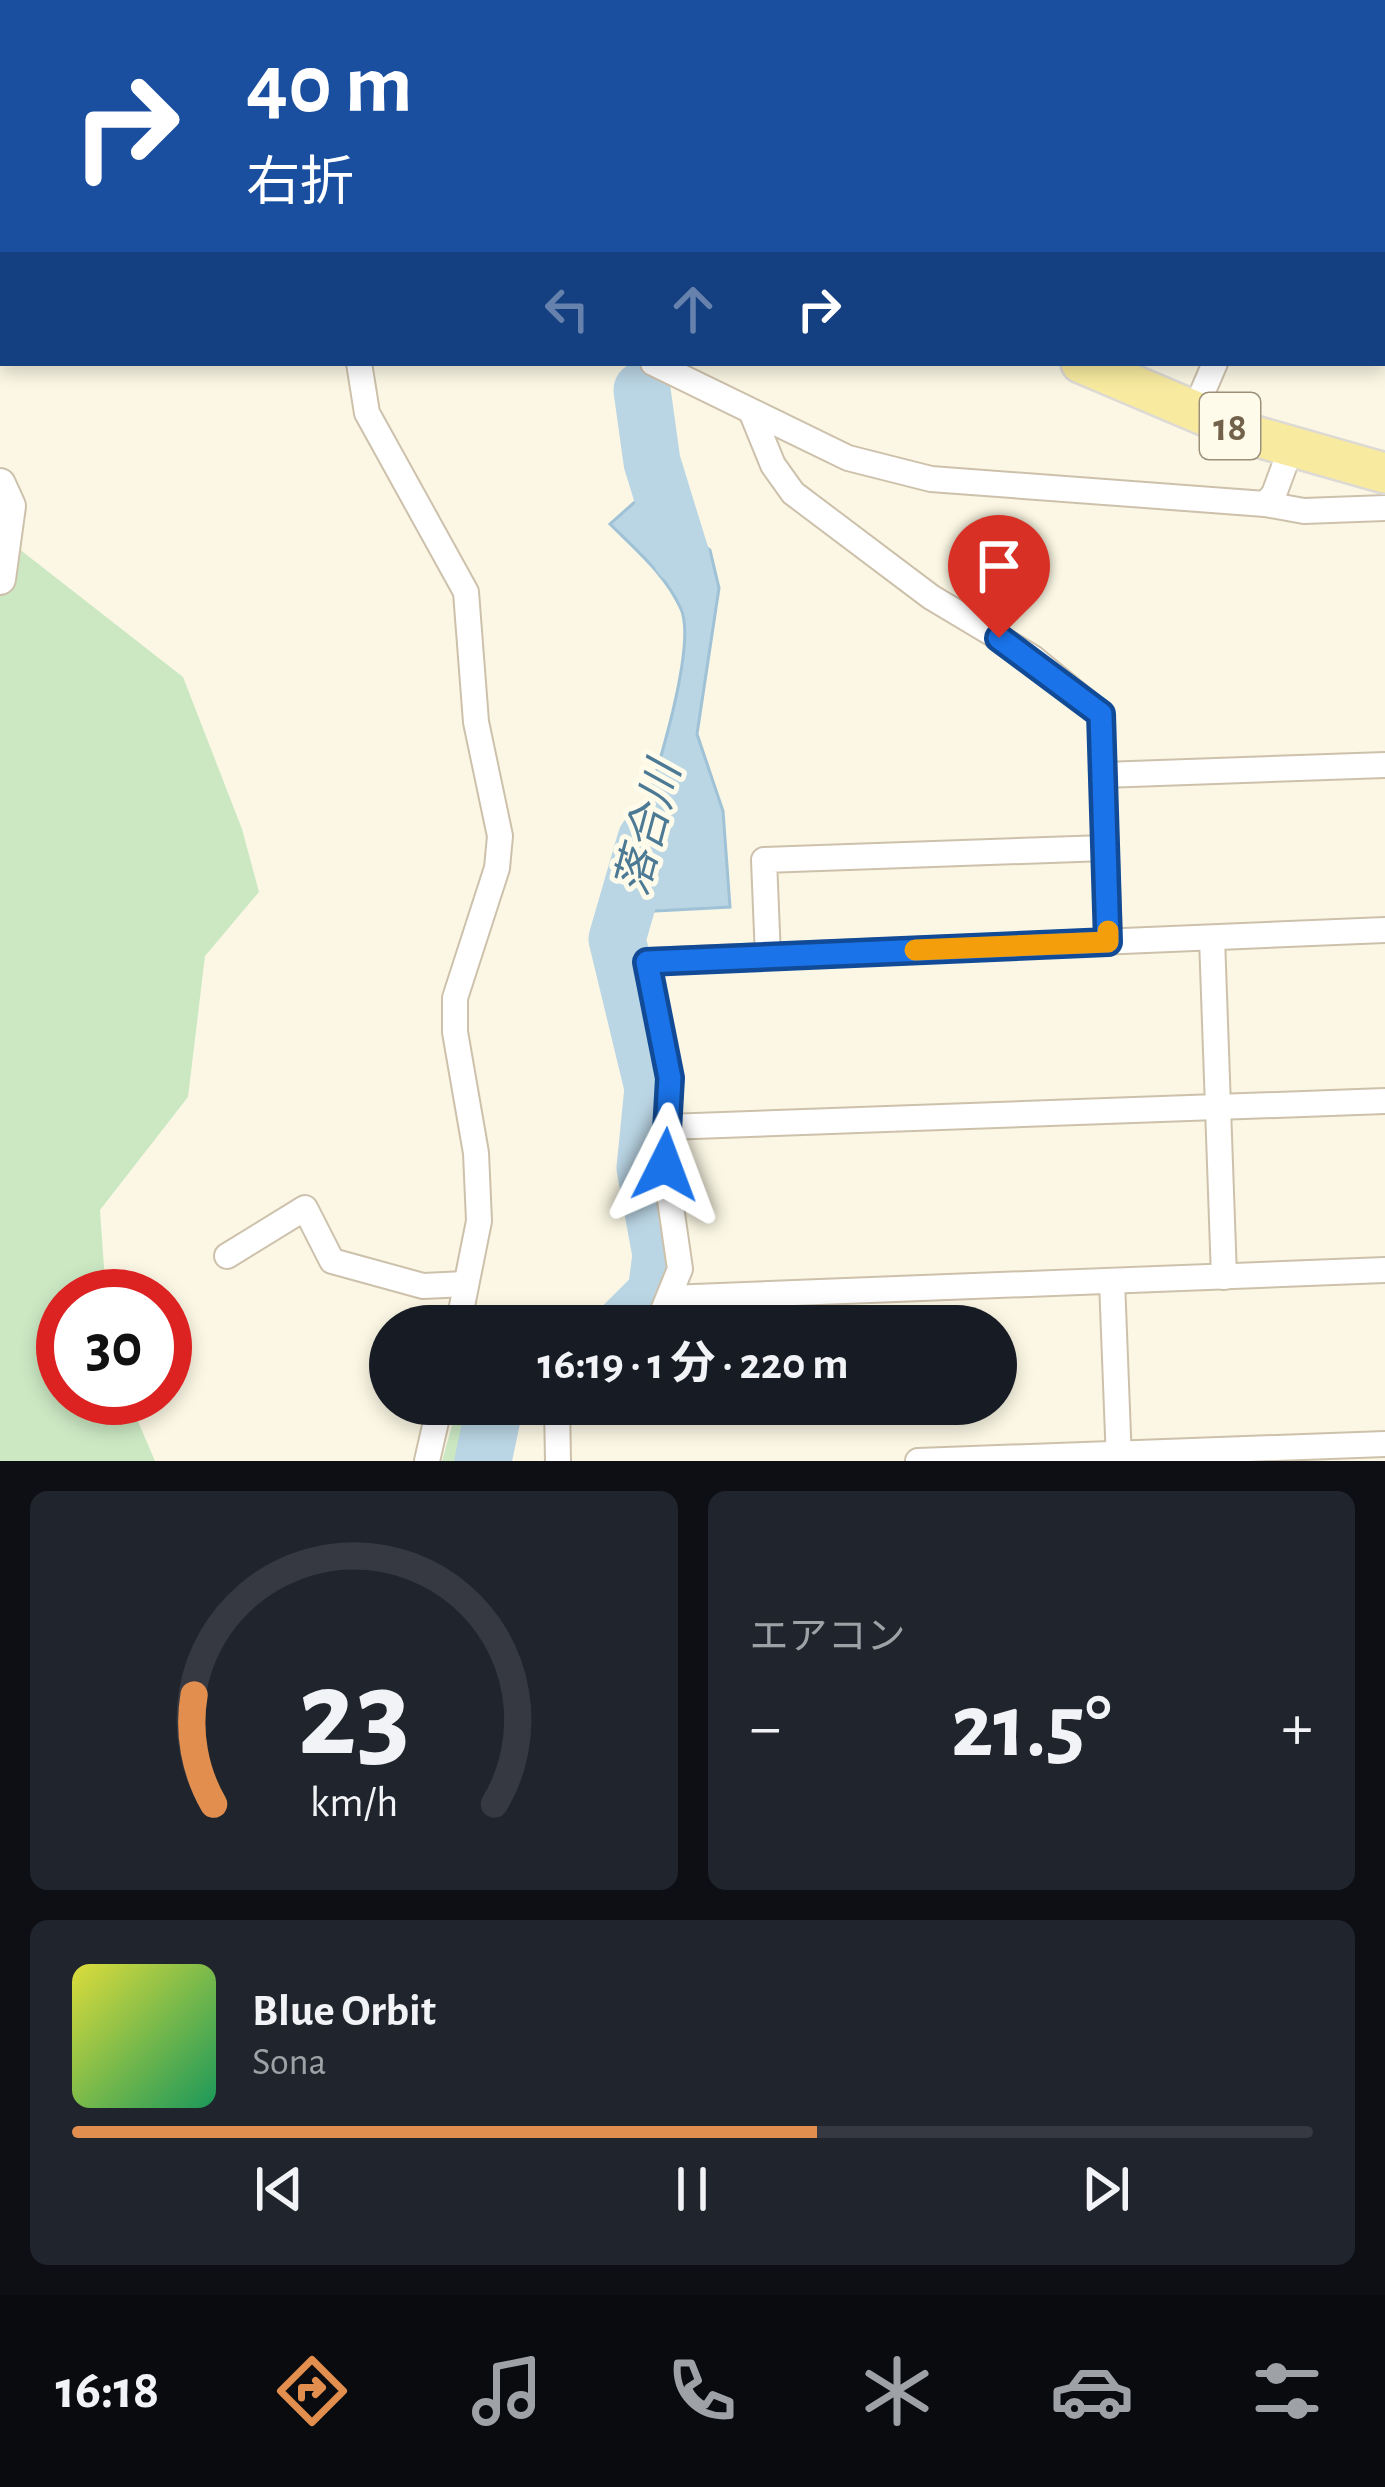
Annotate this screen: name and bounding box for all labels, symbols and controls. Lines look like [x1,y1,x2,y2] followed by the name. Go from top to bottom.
[246,44,413,128] text: 40 m
[48,48,204,204] icon: right
[246,157,354,211] text: 右折
[534,276,600,342] icon: left
[660,276,726,342] icon: ahead
[786,276,852,342] icon: right
[1200,393,1260,459] road number: 18
[948,515,1050,638] pin
[966,533,1032,599] icon: arrive
[608,753,690,900] water label: 落合川
[602,1102,728,1228] position arrow
[36,1269,192,1425] speed limit sign: 30
[538,1342,848,1387] text: 16:19 · 1 分 · 220 m
[750,1618,906,1657] text: エアコン
[297,1653,410,1778] text: 23
[951,1683,1112,1773] text: 21.5°
[750,1695,781,1761] text: −
[1281,1695,1313,1761] text: +
[310,1781,398,1824] text: km/h
[252,1989,436,2034] text: Blue Orbit
[252,2043,327,2082] text: Sona
[246,2156,312,2222] icon: previous
[659,2156,725,2222] icon: pause
[1073,2156,1139,2222] icon: next
[270,2349,354,2433] icon: directions
[465,2349,549,2433] icon: music
[660,2349,744,2433] icon: phone
[855,2349,939,2433] icon: climate
[1050,2349,1134,2433] icon: car
[1245,2349,1329,2433] icon: filters
[56,2364,159,2418] text: 16:18

